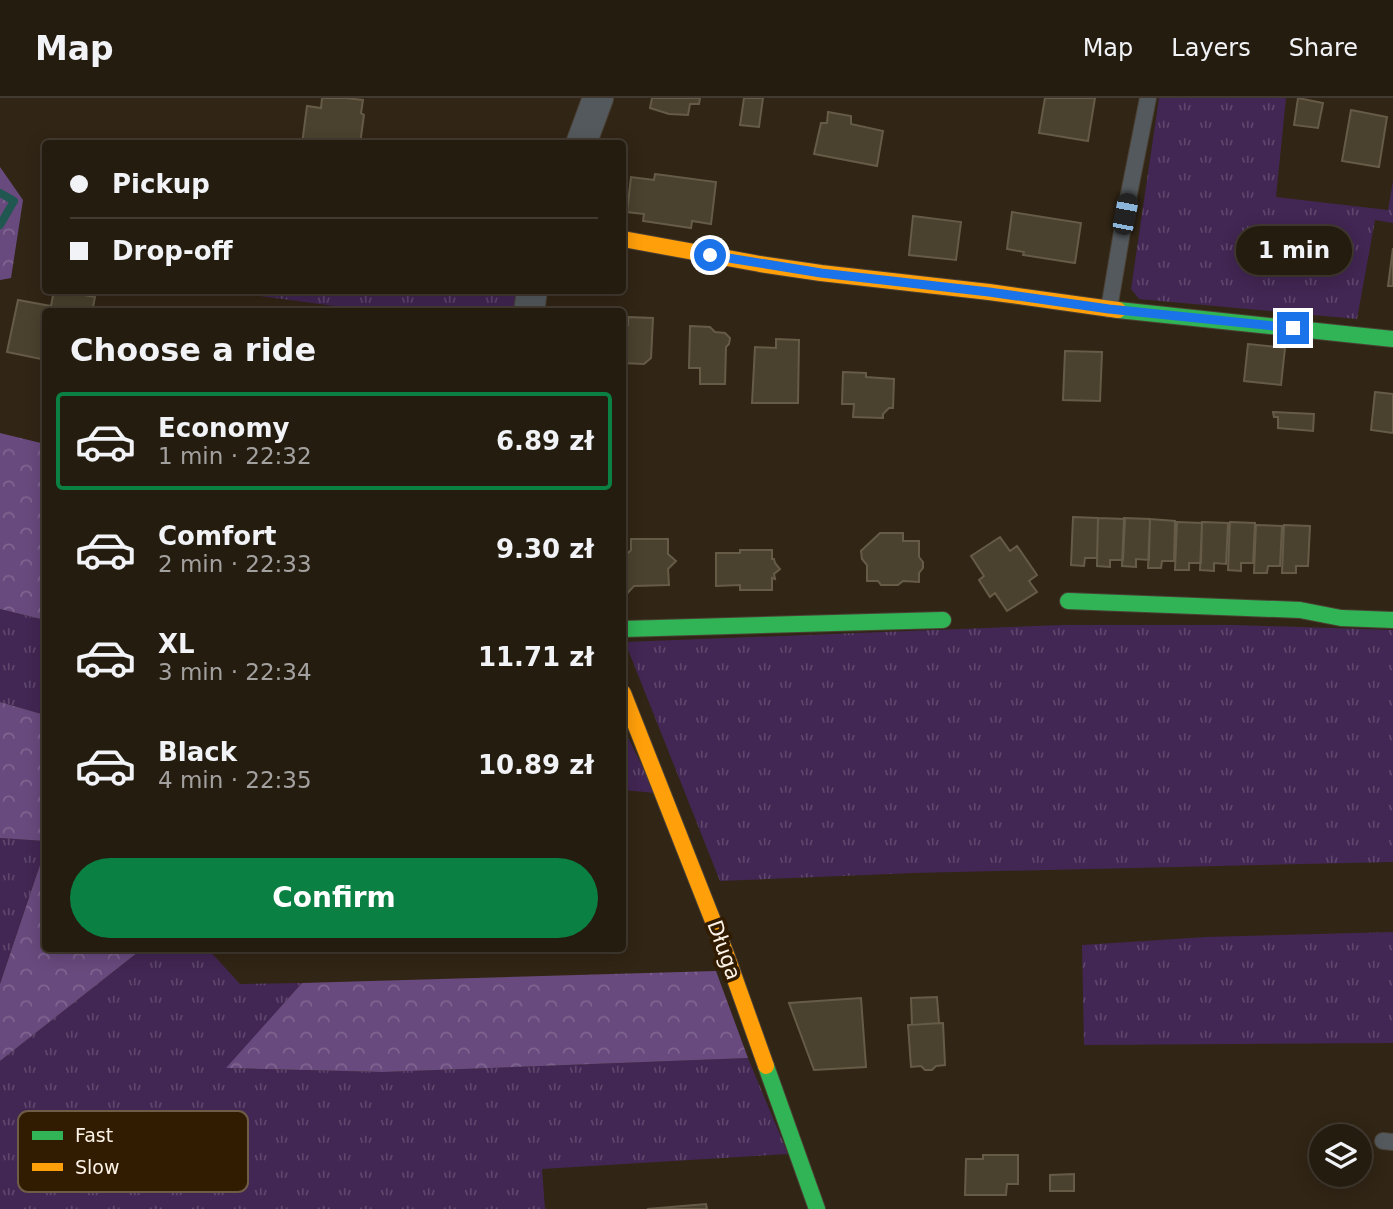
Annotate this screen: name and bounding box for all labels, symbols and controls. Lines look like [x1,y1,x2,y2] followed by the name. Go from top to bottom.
[35,29,114,68] text: Map
[1083,34,1133,62] text: Map
[1171,34,1251,62] text: Layers
[1289,34,1358,62] text: Share
[112,169,210,199] text: Pickup
[1111,191,1140,237] car
[1235,226,1351,275] callout: 1 min
[112,236,233,266] text: Drop-off
[1258,237,1330,263] text: 1 min
[694,239,726,271] route start
[1277,312,1309,344] route end
[70,331,316,369] text: Choose a ride
[74,410,137,473] icon: car
[158,413,289,443] text: Economy
[496,426,594,456] text: 6.89 zł
[158,443,312,469] text: 1 min · 22:32
[74,518,137,581] icon: car
[158,521,276,551] text: Comfort
[496,534,594,564] text: 9.30 zł
[158,551,312,577] text: 2 min · 22:33
[74,626,137,689] icon: car
[158,629,195,659] text: XL
[478,642,594,672] text: 11.71 zł
[158,659,312,685] text: 3 min · 22:34
[74,734,137,797] icon: car
[158,737,237,767] text: Black
[478,750,594,780] text: 10.89 zł
[158,767,312,793] text: 4 min · 22:35
[70,858,598,938] button: Confirm
[702,917,746,983] street label: Długa
[18,1111,248,1192] legend
[75,1124,113,1146] text: Fast
[1309,1124,1372,1187] map controls
[1309,1124,1372,1187] button: layers
[75,1156,120,1178] text: Slow

